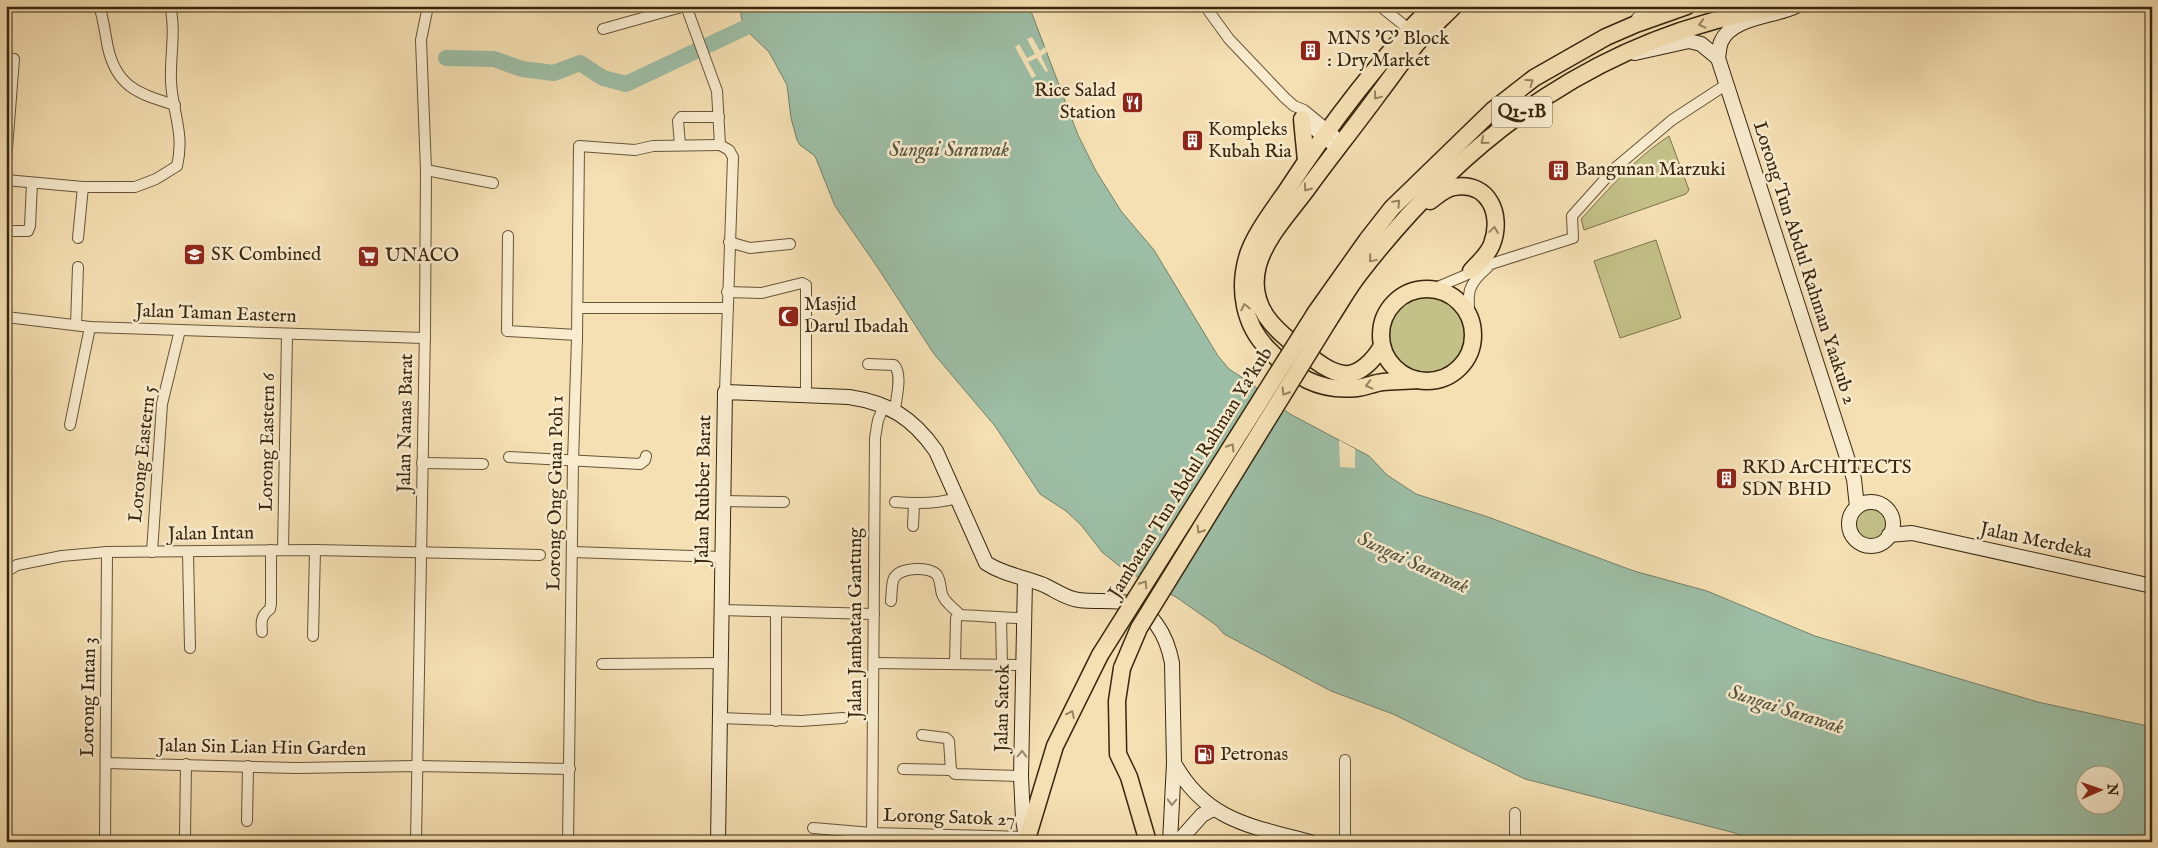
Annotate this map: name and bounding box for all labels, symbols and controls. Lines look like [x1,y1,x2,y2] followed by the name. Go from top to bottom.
[1698,18,1707,29] one-way arrow
[1327,27,1450,73] place label: MNS 'C' Block : Dry Market
[1299,38,1323,62] building icon: MNS 'C' Block : Dry Market
[1034,79,1117,125] place label: Rice Salad Station
[1524,79,1533,87] one-way arrow
[1120,90,1144,114] restaurant icon: Rice Salad Station
[1374,90,1383,100] one-way arrow
[1492,96,1552,128] road number: Q1-1B
[1208,118,1293,164] place label: Kompleks Kubah Ria
[1747,118,1861,408] street label: Lorong Tun Abdul Rahman Yaakub 2
[1180,129,1204,153] building icon: Kompleks Kubah Ria
[1481,136,1490,144] one-way arrow
[889,138,1009,164] water label: Sungai Sarawak
[1547,158,1571,182] building icon: Bangunan Marzuki
[1575,158,1726,182] place label: Bangunan Marzuki
[1304,182,1313,192] one-way arrow
[1392,200,1401,209] one-way arrow
[1489,226,1499,235] one-way arrow
[183,243,207,267] school or university icon: SK Combined
[211,243,322,267] place label: SK Combined
[357,244,381,268] supermarket icon: UNACO
[385,244,459,268] place label: UNACO
[1368,253,1377,262] one-way arrow
[804,293,909,339] place label: Masjid Darul Ibadah
[133,299,297,329] street label: Jalan Taman Eastern
[1240,303,1251,312] one-way arrow
[776,304,800,328] mosque icon: Masjid Darul Ibadah
[1102,343,1279,605] street label: Jambatan Tun Abdul Rahman Ya'kub
[393,353,419,495] street label: Jalan Nanas Barat
[255,372,281,511] street label: Lorong Eastern 6
[1364,379,1373,390] one-way arrow
[124,384,162,523] street label: Lorong Eastern 5
[1281,386,1291,395] one-way arrow
[542,395,570,591] street label: Lorong Ong Guan Poh 1
[691,414,717,567] street label: Jalan Rubber Barat
[1225,443,1235,452] one-way arrow
[1742,456,1912,502] place label: RKD ArCHITECTS SDN BHD
[1714,467,1738,491] building icon: RKD ArCHITECTS SDN BHD
[1976,517,2095,565] street label: Jalan Merdeka
[166,521,254,547] street label: Jalan Intan
[1196,525,1206,534] one-way arrow
[1353,526,1473,601] water label: Sungai Sarawak
[844,527,868,720] street label: Jalan Jambatan Gantung
[1138,580,1148,589] one-way arrow
[76,637,102,757] street label: Lorong Intan 3
[990,663,1016,754] street label: Jalan Satok
[1725,680,1847,741] water label: Sungai Sarawak
[1065,710,1075,719] one-way arrow
[156,734,366,762] street label: Jalan Sin Lian Hin Garden
[1192,743,1216,767] fuel station icon: Petronas
[1220,743,1288,767] place label: Petronas
[1016,750,1027,758] one-way arrow
[2076,766,2126,816] north arrow
[2103,782,2121,796] text: N
[1167,799,1177,807] one-way arrow
[883,804,1015,832] street label: Lorong Satok 27

